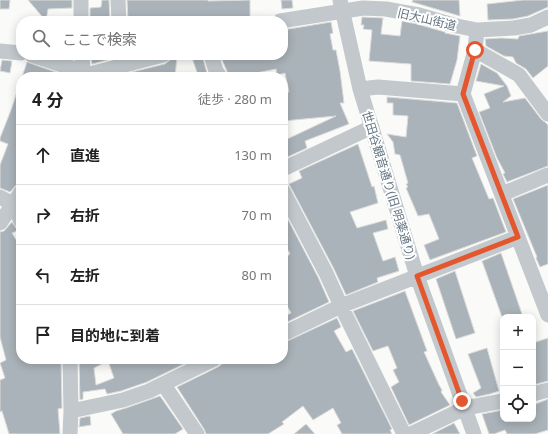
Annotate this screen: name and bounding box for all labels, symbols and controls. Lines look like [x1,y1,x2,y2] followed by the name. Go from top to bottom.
[396,4,458,34] street label: 旧大山街道
[16,16,288,60] search box
[30,27,52,49] icon: search
[62,29,137,49] text: ここで検索
[466,41,484,59] route start
[32,88,63,111] text: 4 分
[198,90,272,108] text: 徒歩 · 280 m
[358,109,420,262] street label: 世田谷観音通り(旧 明薬通り)
[32,144,54,166] icon: ahead
[70,145,100,165] text: 直進
[234,146,272,164] text: 130 m
[32,204,54,226] icon: right
[70,205,100,225] text: 右折
[242,206,272,224] text: 70 m
[32,264,54,286] icon: left
[70,265,100,285] text: 左折
[242,266,272,284] text: 80 m
[500,314,536,422] map controls
[500,314,536,350] button: +
[32,324,54,346] icon: arrive
[70,325,160,345] text: 目的地に到着
[500,350,536,386] button: −
[500,386,536,422] button: locate
[453,392,471,410] route end

